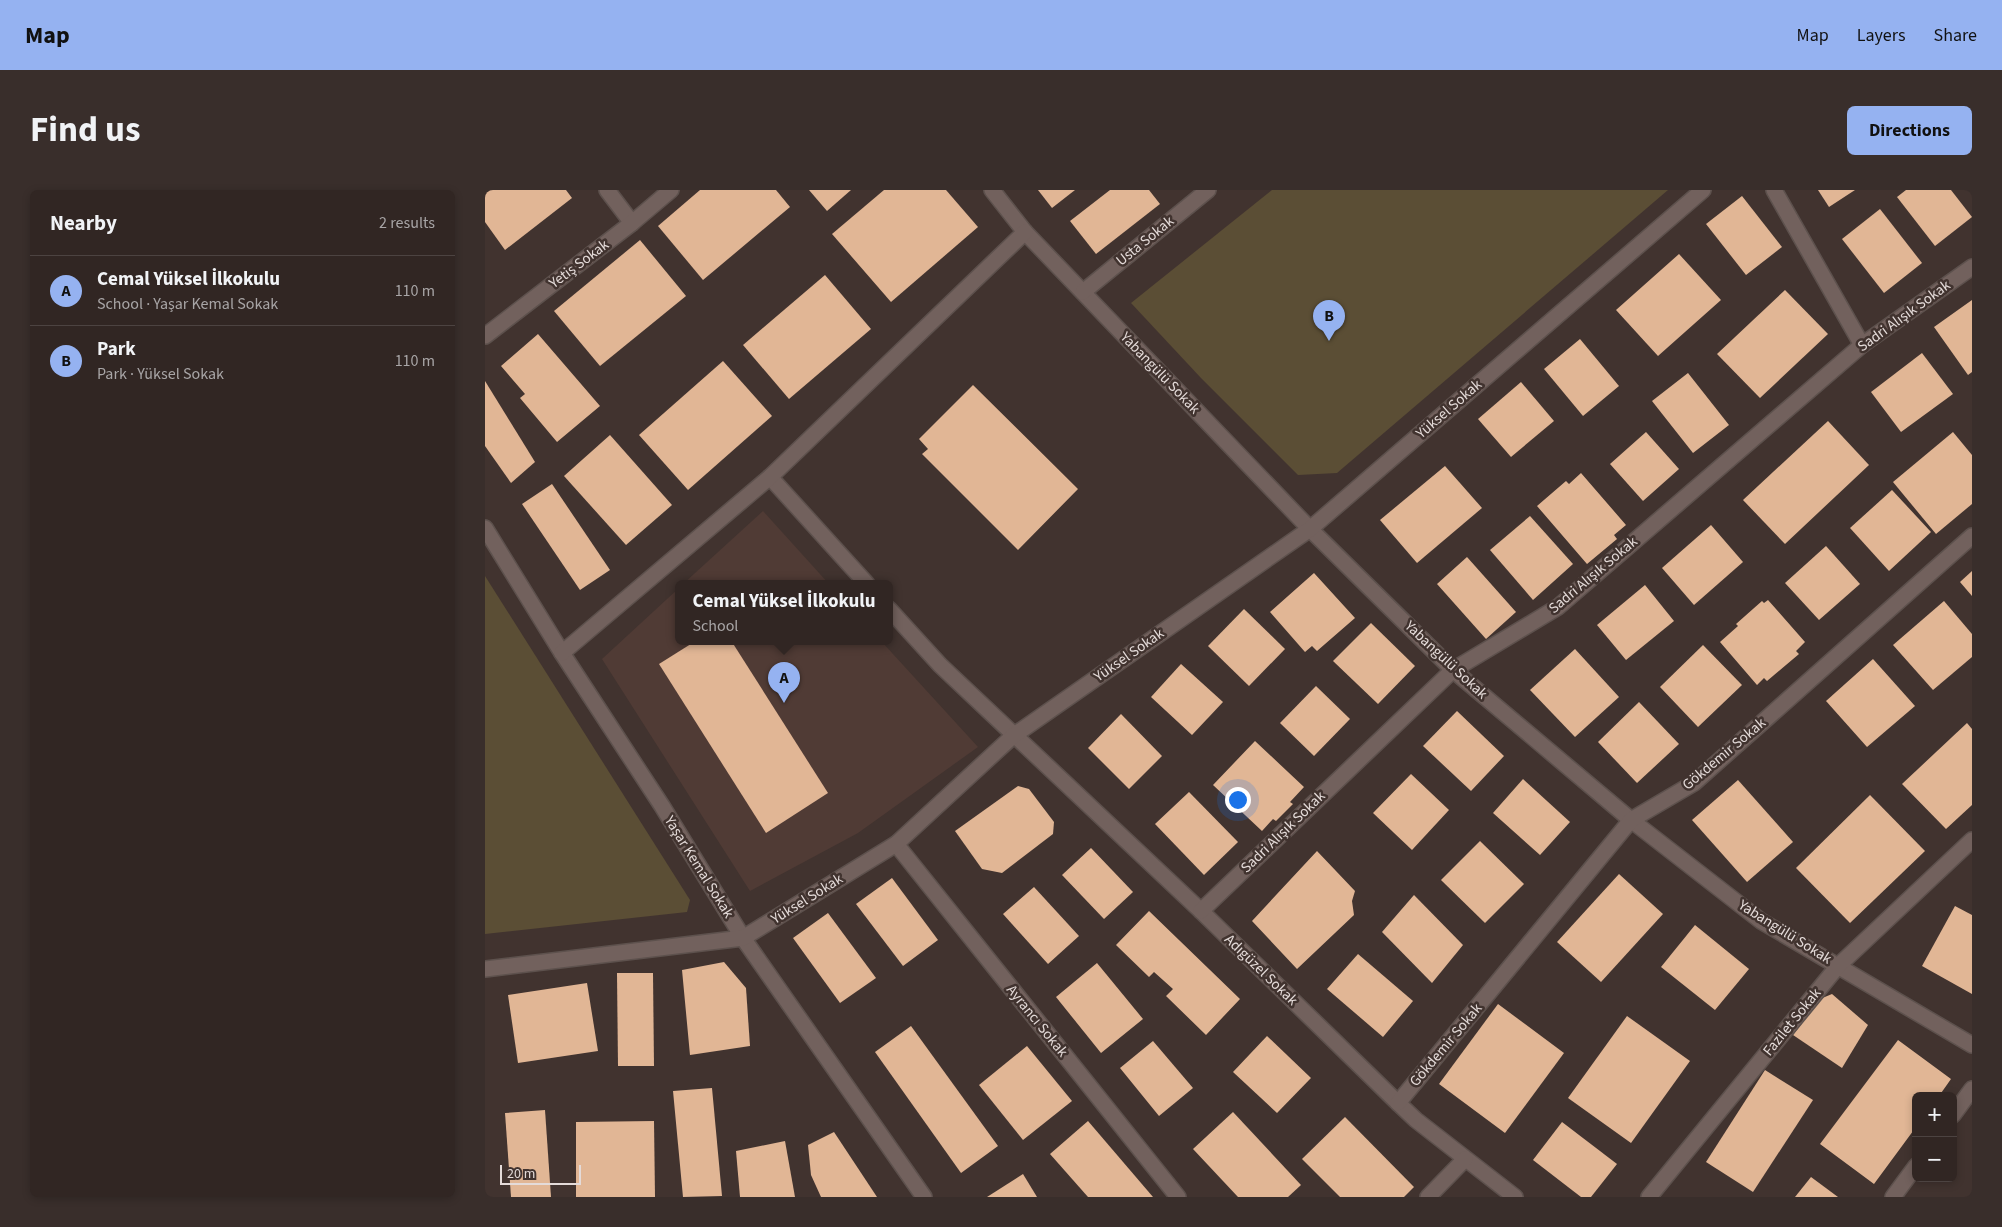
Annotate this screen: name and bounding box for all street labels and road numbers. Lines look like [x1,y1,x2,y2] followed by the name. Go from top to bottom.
[1111,211,1179,271] street label: Usta Sokak
[544,234,614,294] street label: Yetiş Sokak
[1853,275,1955,357] street label: Sadri Alışık Sokak
[1115,327,1205,419] street label: Yabangülü Sokak
[1411,374,1487,444] street label: Yüksel Sokak
[1544,531,1642,618] street label: Sadri Alışık Sokak
[1399,615,1493,704] street label: Yabangülü Sokak
[1089,623,1169,687] street label: Yüksel Sokak
[1678,712,1771,795] street label: Gökdemir Sokak
[1236,786,1330,878] street label: Sadri Alışık Sokak
[659,811,739,923] street label: Yaşar Kemal Sokak
[766,868,847,930] street label: Yüksel Sokak
[1733,894,1836,969] street label: Yabangülü Sokak
[1220,930,1303,1011] street label: Adıgüzel Sokak
[1001,980,1073,1062] street label: Ayrancı Sokak
[1758,983,1826,1061] street label: Fazilet Sokak
[1405,998,1488,1091] street label: Gökdemir Sokak

